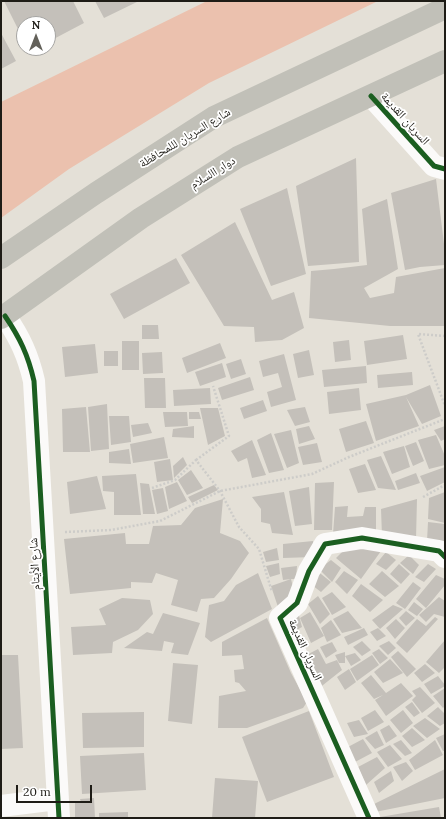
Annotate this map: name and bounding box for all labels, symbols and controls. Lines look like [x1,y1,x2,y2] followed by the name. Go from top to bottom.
[16,16,56,56] north arrow
[32,18,40,32] text: N
[378,90,432,148] street label: السريان القديمة
[137,105,233,171] street label: شارع السريان لللمحافظة
[188,153,238,193] street label: دوار االسلام
[26,537,44,591] street label: شارع الأيتام
[285,617,325,683] street label: السريان القديمة
[18,777,94,803] scale bar
[23,784,51,799] text: 20 m

